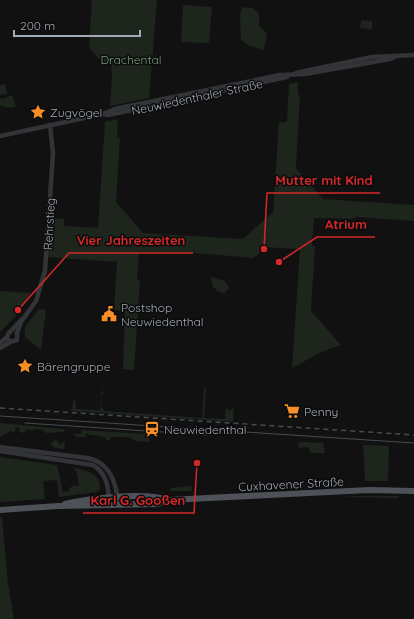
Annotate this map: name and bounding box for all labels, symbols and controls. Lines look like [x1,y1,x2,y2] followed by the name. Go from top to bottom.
[14,12,140,38] scale bar
[20,18,55,33] text: 200 m
[100,52,162,67] park label: Drachental
[130,76,264,118] street label: Neuwiedenthaler Straße
[29,103,47,121] place icon: Zugvögel
[50,105,102,120] place label: Zugvögel
[267,168,380,193] callout: Mutter mit Kind
[275,172,373,188] text: Mutter mit Kind
[40,197,58,251] street label: Rehrstieg
[317,212,375,237] callout: Atrium
[325,216,367,232] text: Atrium
[69,228,193,253] callout: Vier Jahreszeiten
[77,232,185,248] text: Vier Jahreszeiten
[121,300,204,329] place label: Postshop Neuwiedenthal
[100,305,118,323] public building icon: Postshop Neuwiedenthal
[16,357,34,375] place icon: Bärengruppe
[37,359,111,374] place label: Bärengruppe
[283,402,301,420] supermarket icon: Penny
[304,404,338,419] place label: Penny
[143,420,161,438] station icon: Neuwiedenthal
[164,422,247,437] place label: Neuwiedenthal
[238,474,344,494] street label: Cuxhavener Straße
[83,488,194,513] callout: Karl G. Gooßen
[91,492,185,508] text: Karl G. Gooßen

